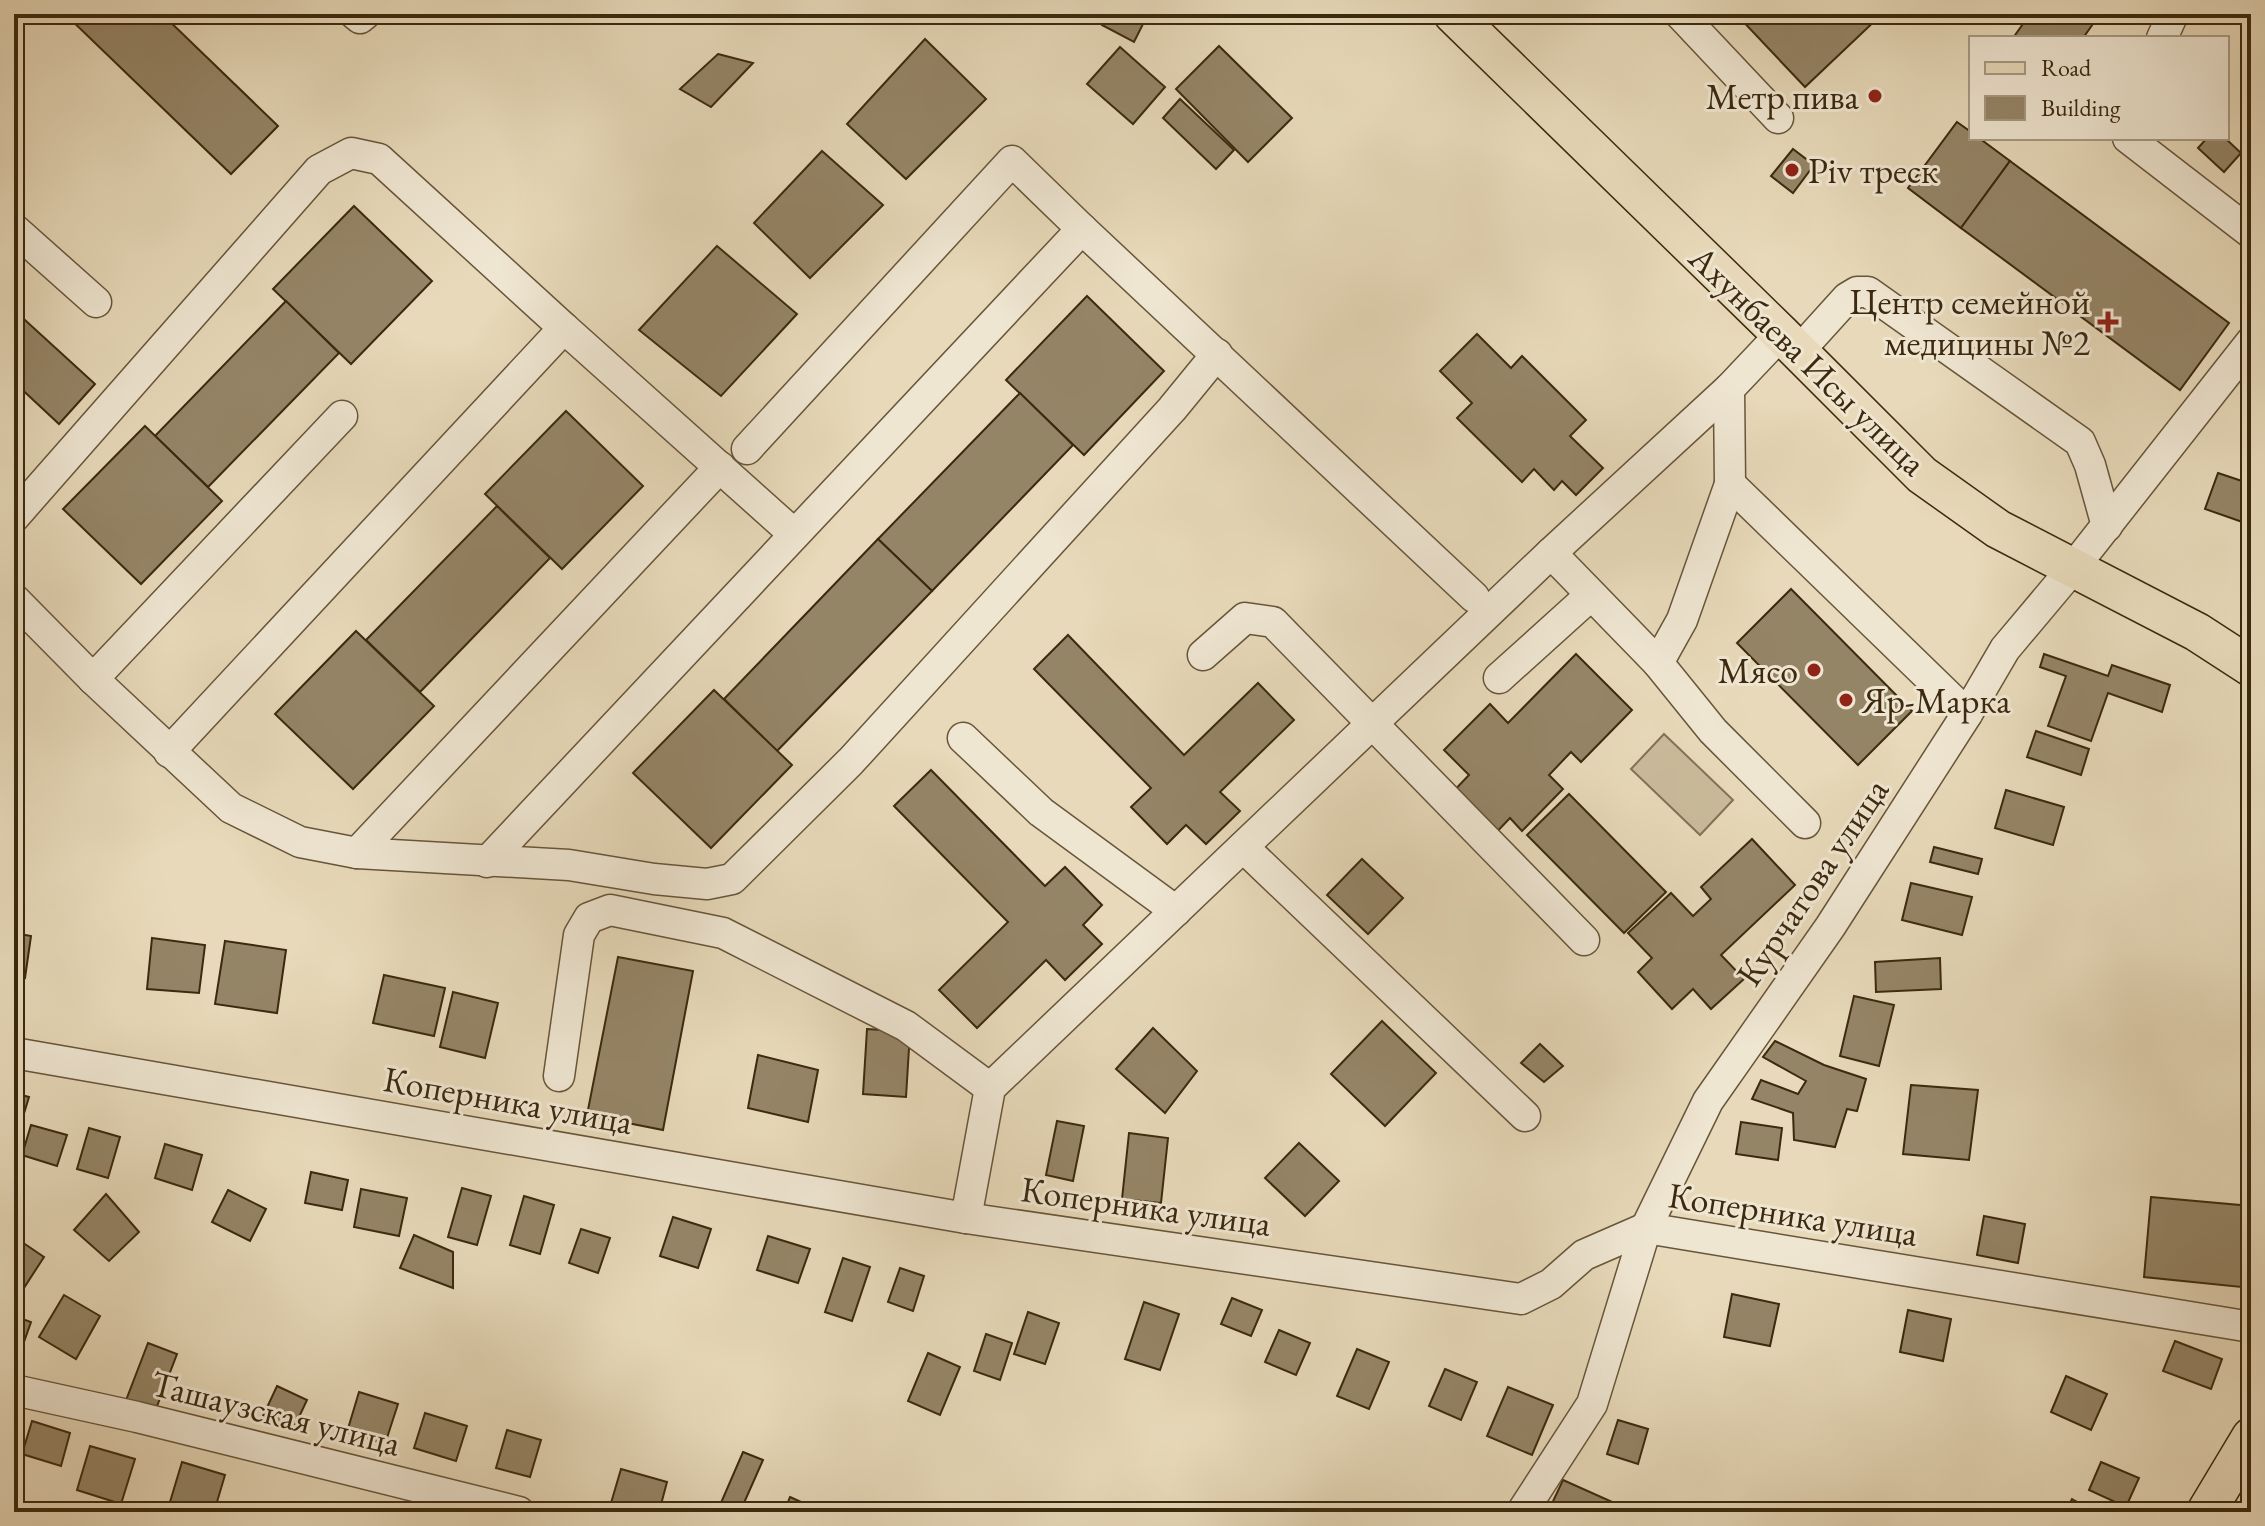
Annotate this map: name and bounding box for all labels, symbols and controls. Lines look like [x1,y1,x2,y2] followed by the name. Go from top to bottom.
[1969,36,2229,140] legend
[2041,52,2092,83] text: Road
[1706,73,1860,120] place label: Метр пива
[1866,87,1884,105] marker: Метр пива
[2041,92,2121,123] text: Building
[1808,147,1938,194] place label: Piv треск
[1783,161,1801,179] marker: Piv треск
[1678,234,1937,486] street label: Ахунбаева Исы улица
[1849,278,2090,366] place label: Центр семейной медицины №2
[2097,311,2119,333] marker: Центр семейной медицины №2
[1718,647,1798,694] place label: Мясо
[1805,661,1823,679] marker: Мясо
[1861,677,2011,724] place label: Яр-Марка
[1837,691,1855,709] marker: Яр-Марка
[1725,769,1899,995] street label: Курчатова улица
[380,1055,637,1145] street label: Коперника улица
[1018,1165,1275,1247] street label: Коперника улица
[1665,1171,1922,1257] street label: Коперника улица
[147,1359,406,1467] street label: Ташаузская улица

